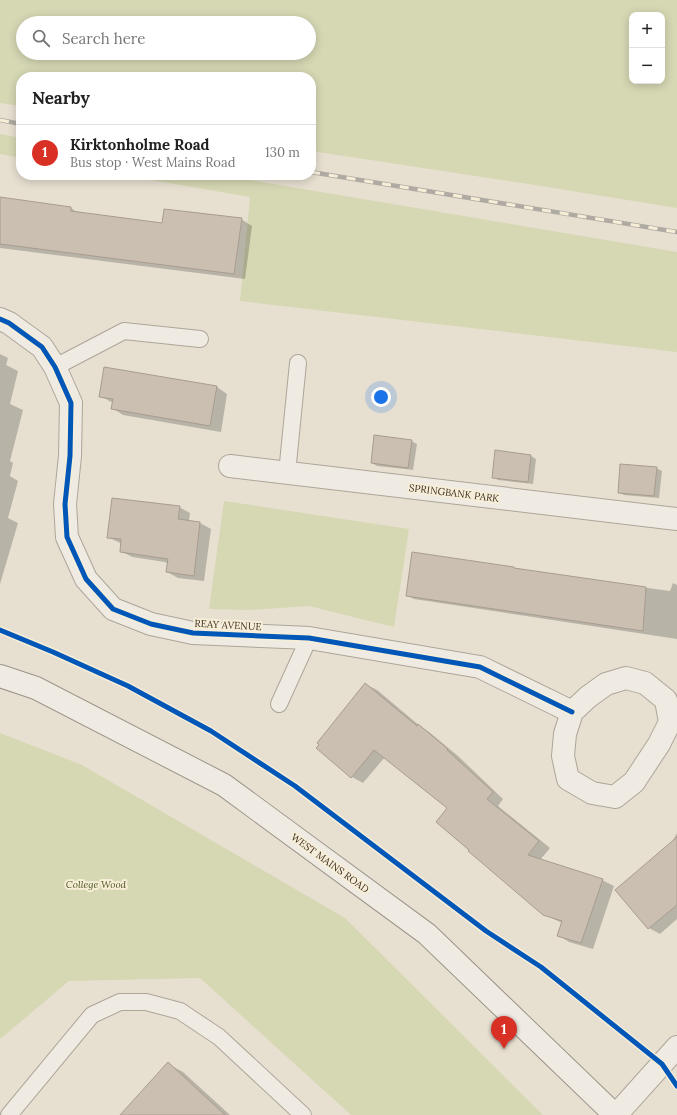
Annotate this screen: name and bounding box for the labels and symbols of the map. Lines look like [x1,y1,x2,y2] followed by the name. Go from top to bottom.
[371,387,391,407] your location
[408,481,500,505] street label: SPRINGBANK PARK
[194,617,262,633] street label: REAY AVENUE
[288,830,372,896] street label: WEST MAINS ROAD
[66,878,127,891] park label: College Wood
[491,1016,517,1049] pin: 1

